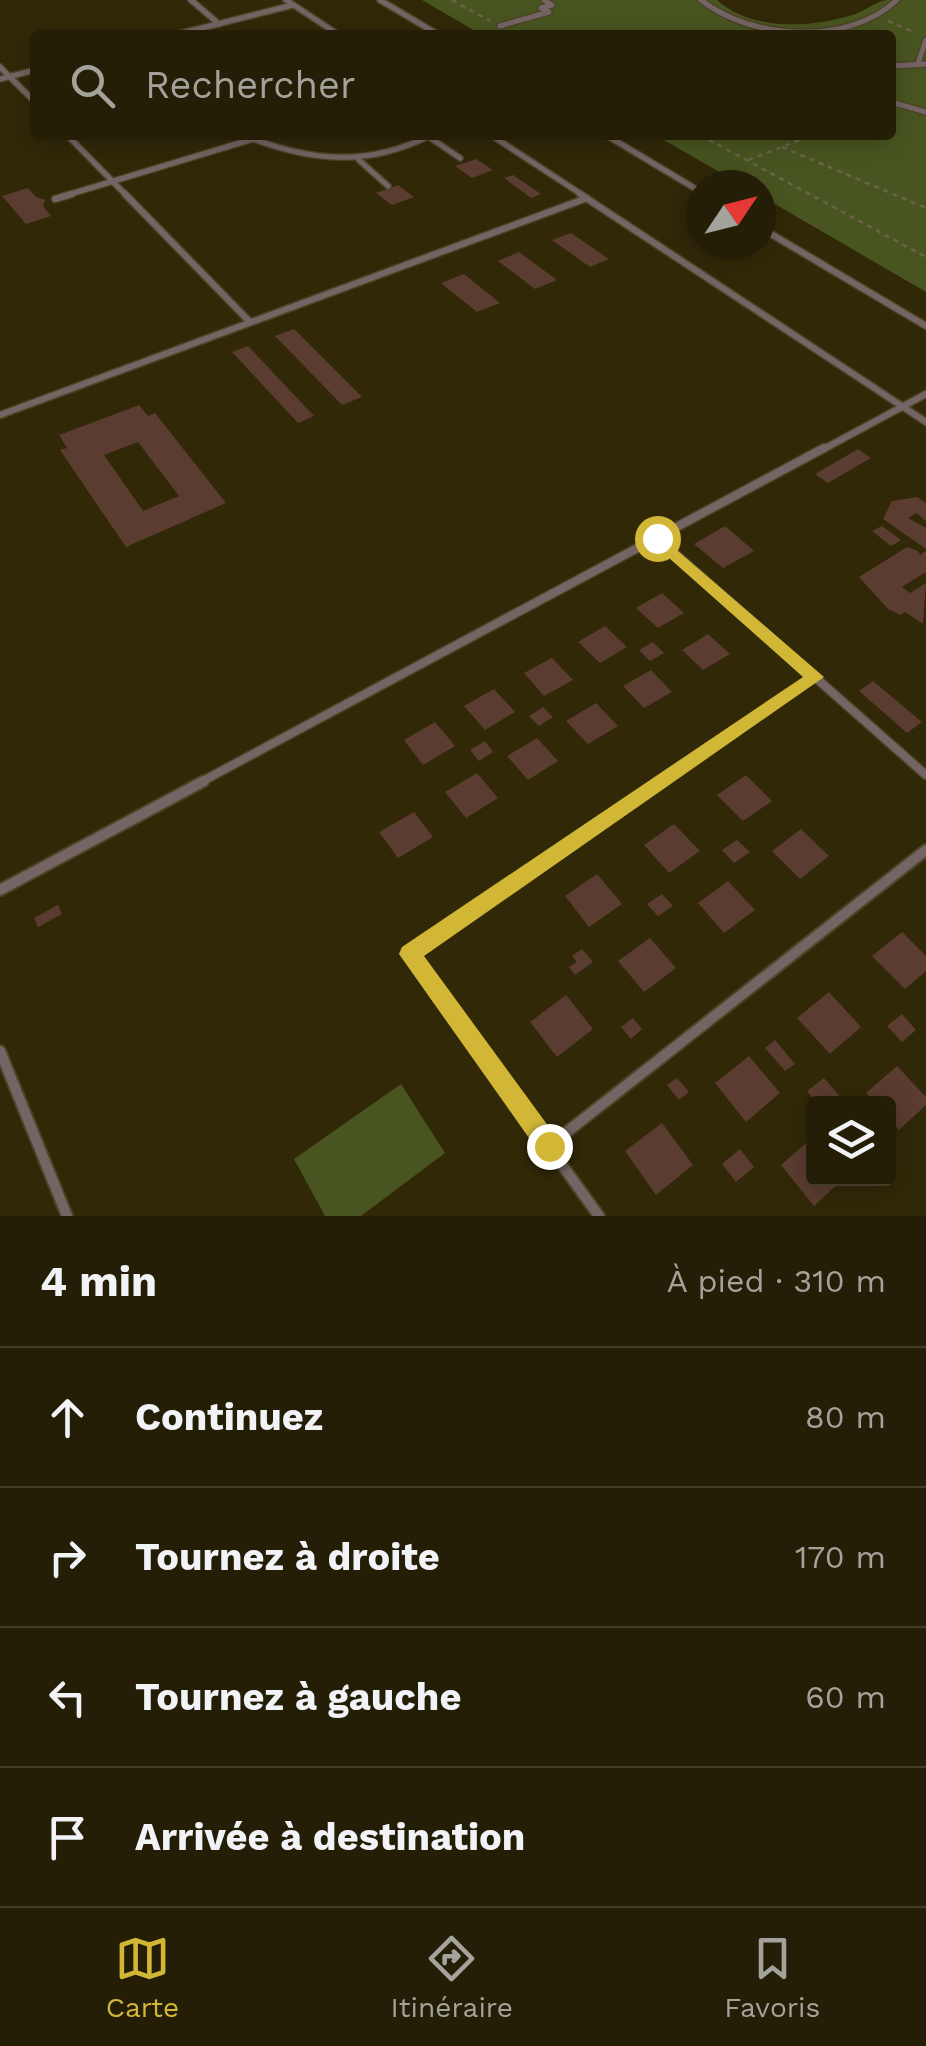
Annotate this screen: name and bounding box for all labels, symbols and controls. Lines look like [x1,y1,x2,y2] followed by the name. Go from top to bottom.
[30,30,896,140] search box
[65,58,120,113] icon: search
[145,63,355,107] text: Rechercher
[686,170,776,260] north arrow
[635,516,681,562] route start
[806,1096,896,1186] map controls
[806,1096,896,1186] button: layers
[527,1124,573,1170] route end
[40,1257,157,1306] text: 4 min
[667,1262,886,1300] text: À pied · 310 m
[40,1390,95,1445] icon: ahead
[135,1395,323,1439] text: Continuez
[805,1398,886,1436] text: 80 m
[40,1530,95,1585] icon: right
[135,1535,440,1579] text: Tournez à droite
[795,1538,886,1576] text: 170 m
[40,1670,95,1725] icon: left
[135,1675,461,1719] text: Tournez à gauche
[805,1678,886,1716] text: 60 m
[40,1810,95,1865] icon: arrive
[135,1815,525,1859] text: Arrivée à destination
[106,1931,179,2024] tab: Carte
[391,1931,513,2024] tab: Itinéraire
[724,1931,820,2024] tab: Favoris

